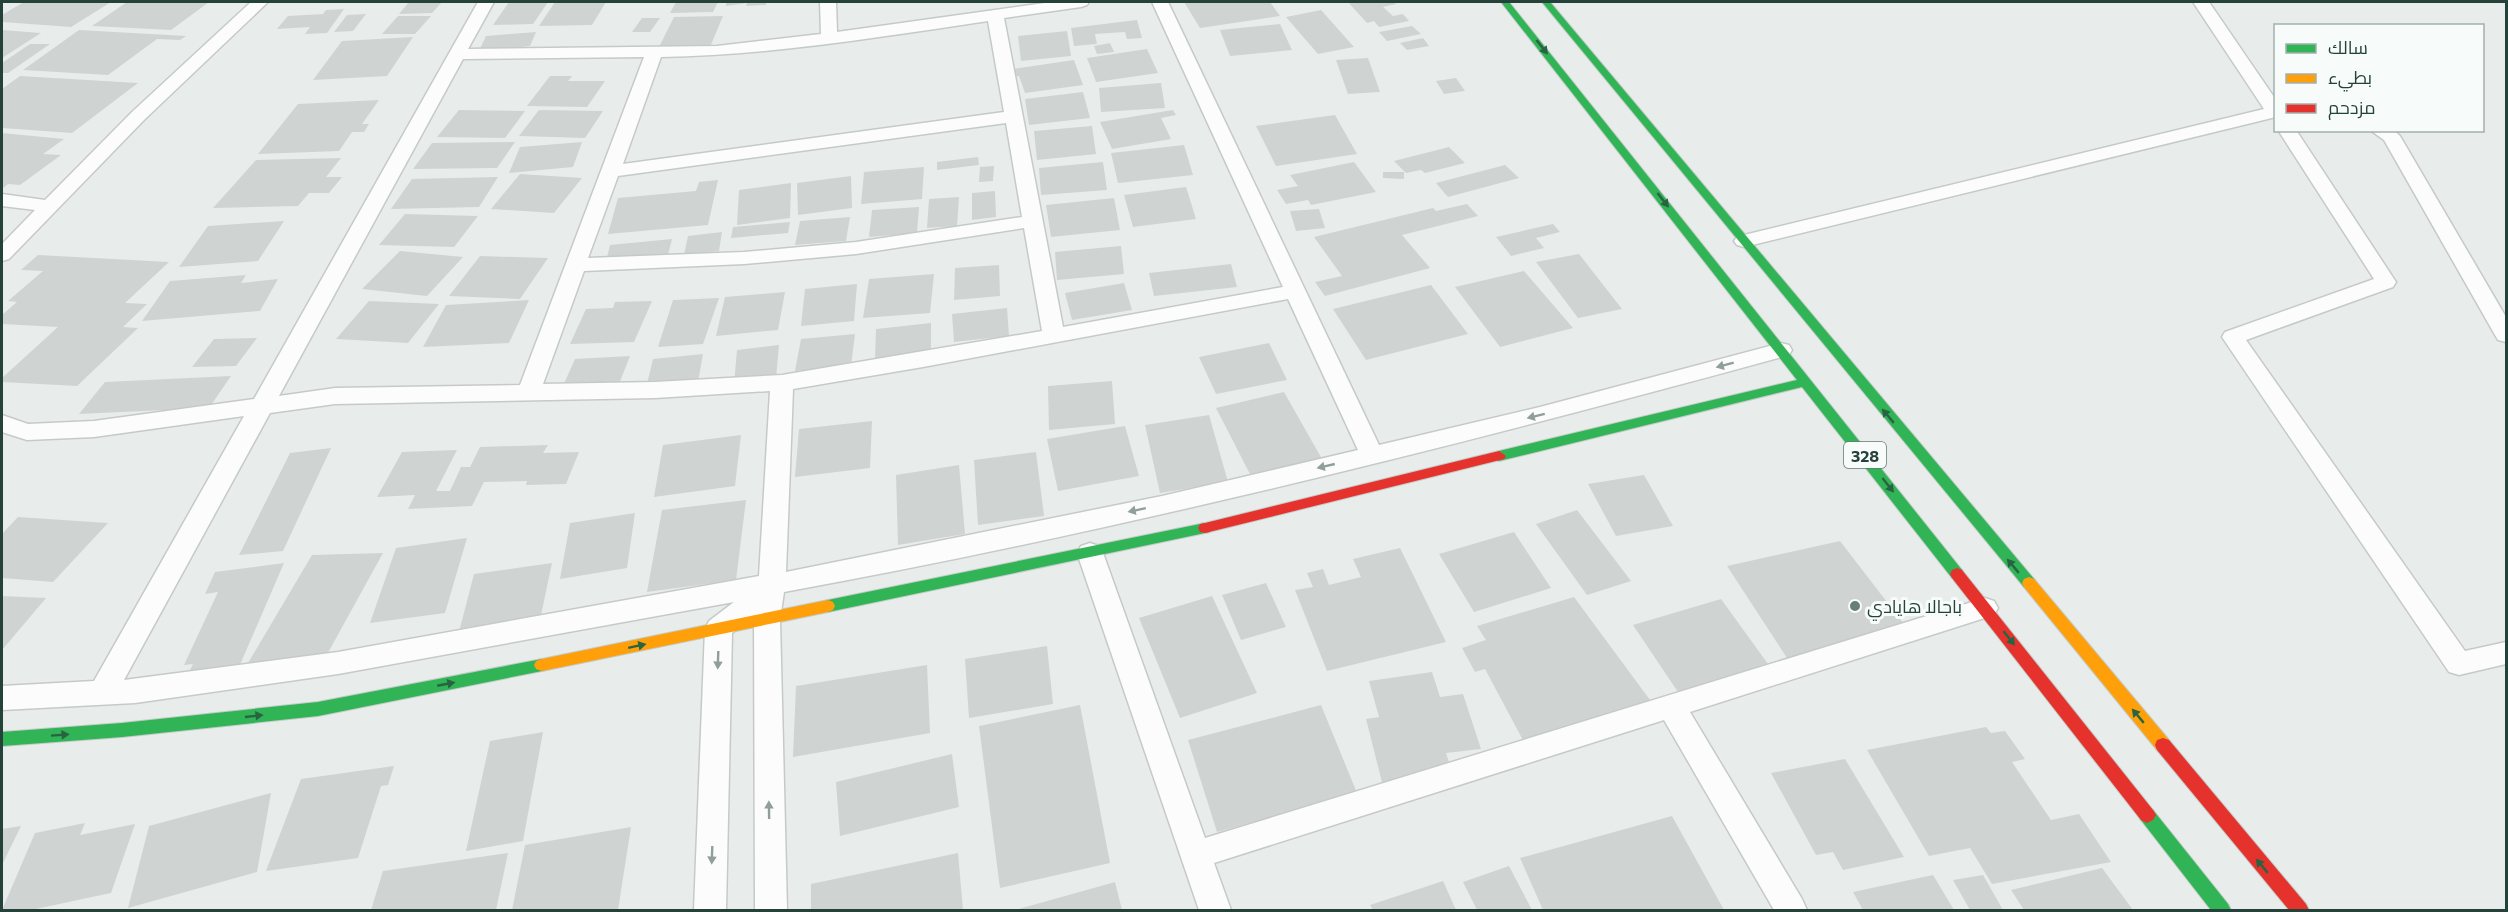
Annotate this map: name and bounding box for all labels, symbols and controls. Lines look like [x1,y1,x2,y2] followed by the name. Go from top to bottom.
[2274,24,2484,132] legend
[2328,36,2368,58] text: سالك
[1535,40,1547,55] one-way arrow
[2328,66,2372,92] text: بطيء
[2328,96,2376,120] text: مزدحم
[1656,192,1669,208] one-way arrow
[1716,361,1734,370] one-way arrow
[1882,408,1895,424] one-way arrow
[1527,411,1546,421] one-way arrow
[1844,442,1886,468] road number: 328
[1317,461,1336,471] one-way arrow
[1882,477,1895,493] one-way arrow
[1127,506,1146,515] one-way arrow
[2007,559,2020,574] one-way arrow
[1867,595,1962,621] place label: باجالا هايادي
[1848,599,1862,613] marker: باجالا هايادي
[2002,630,2015,646] one-way arrow
[628,641,647,650] one-way arrow
[714,650,723,669] one-way arrow
[437,679,456,688] one-way arrow
[2131,708,2144,724] one-way arrow
[244,711,263,721] one-way arrow
[50,730,69,740] one-way arrow
[764,801,774,820] one-way arrow
[707,845,716,864] one-way arrow
[2257,858,2269,873] one-way arrow

